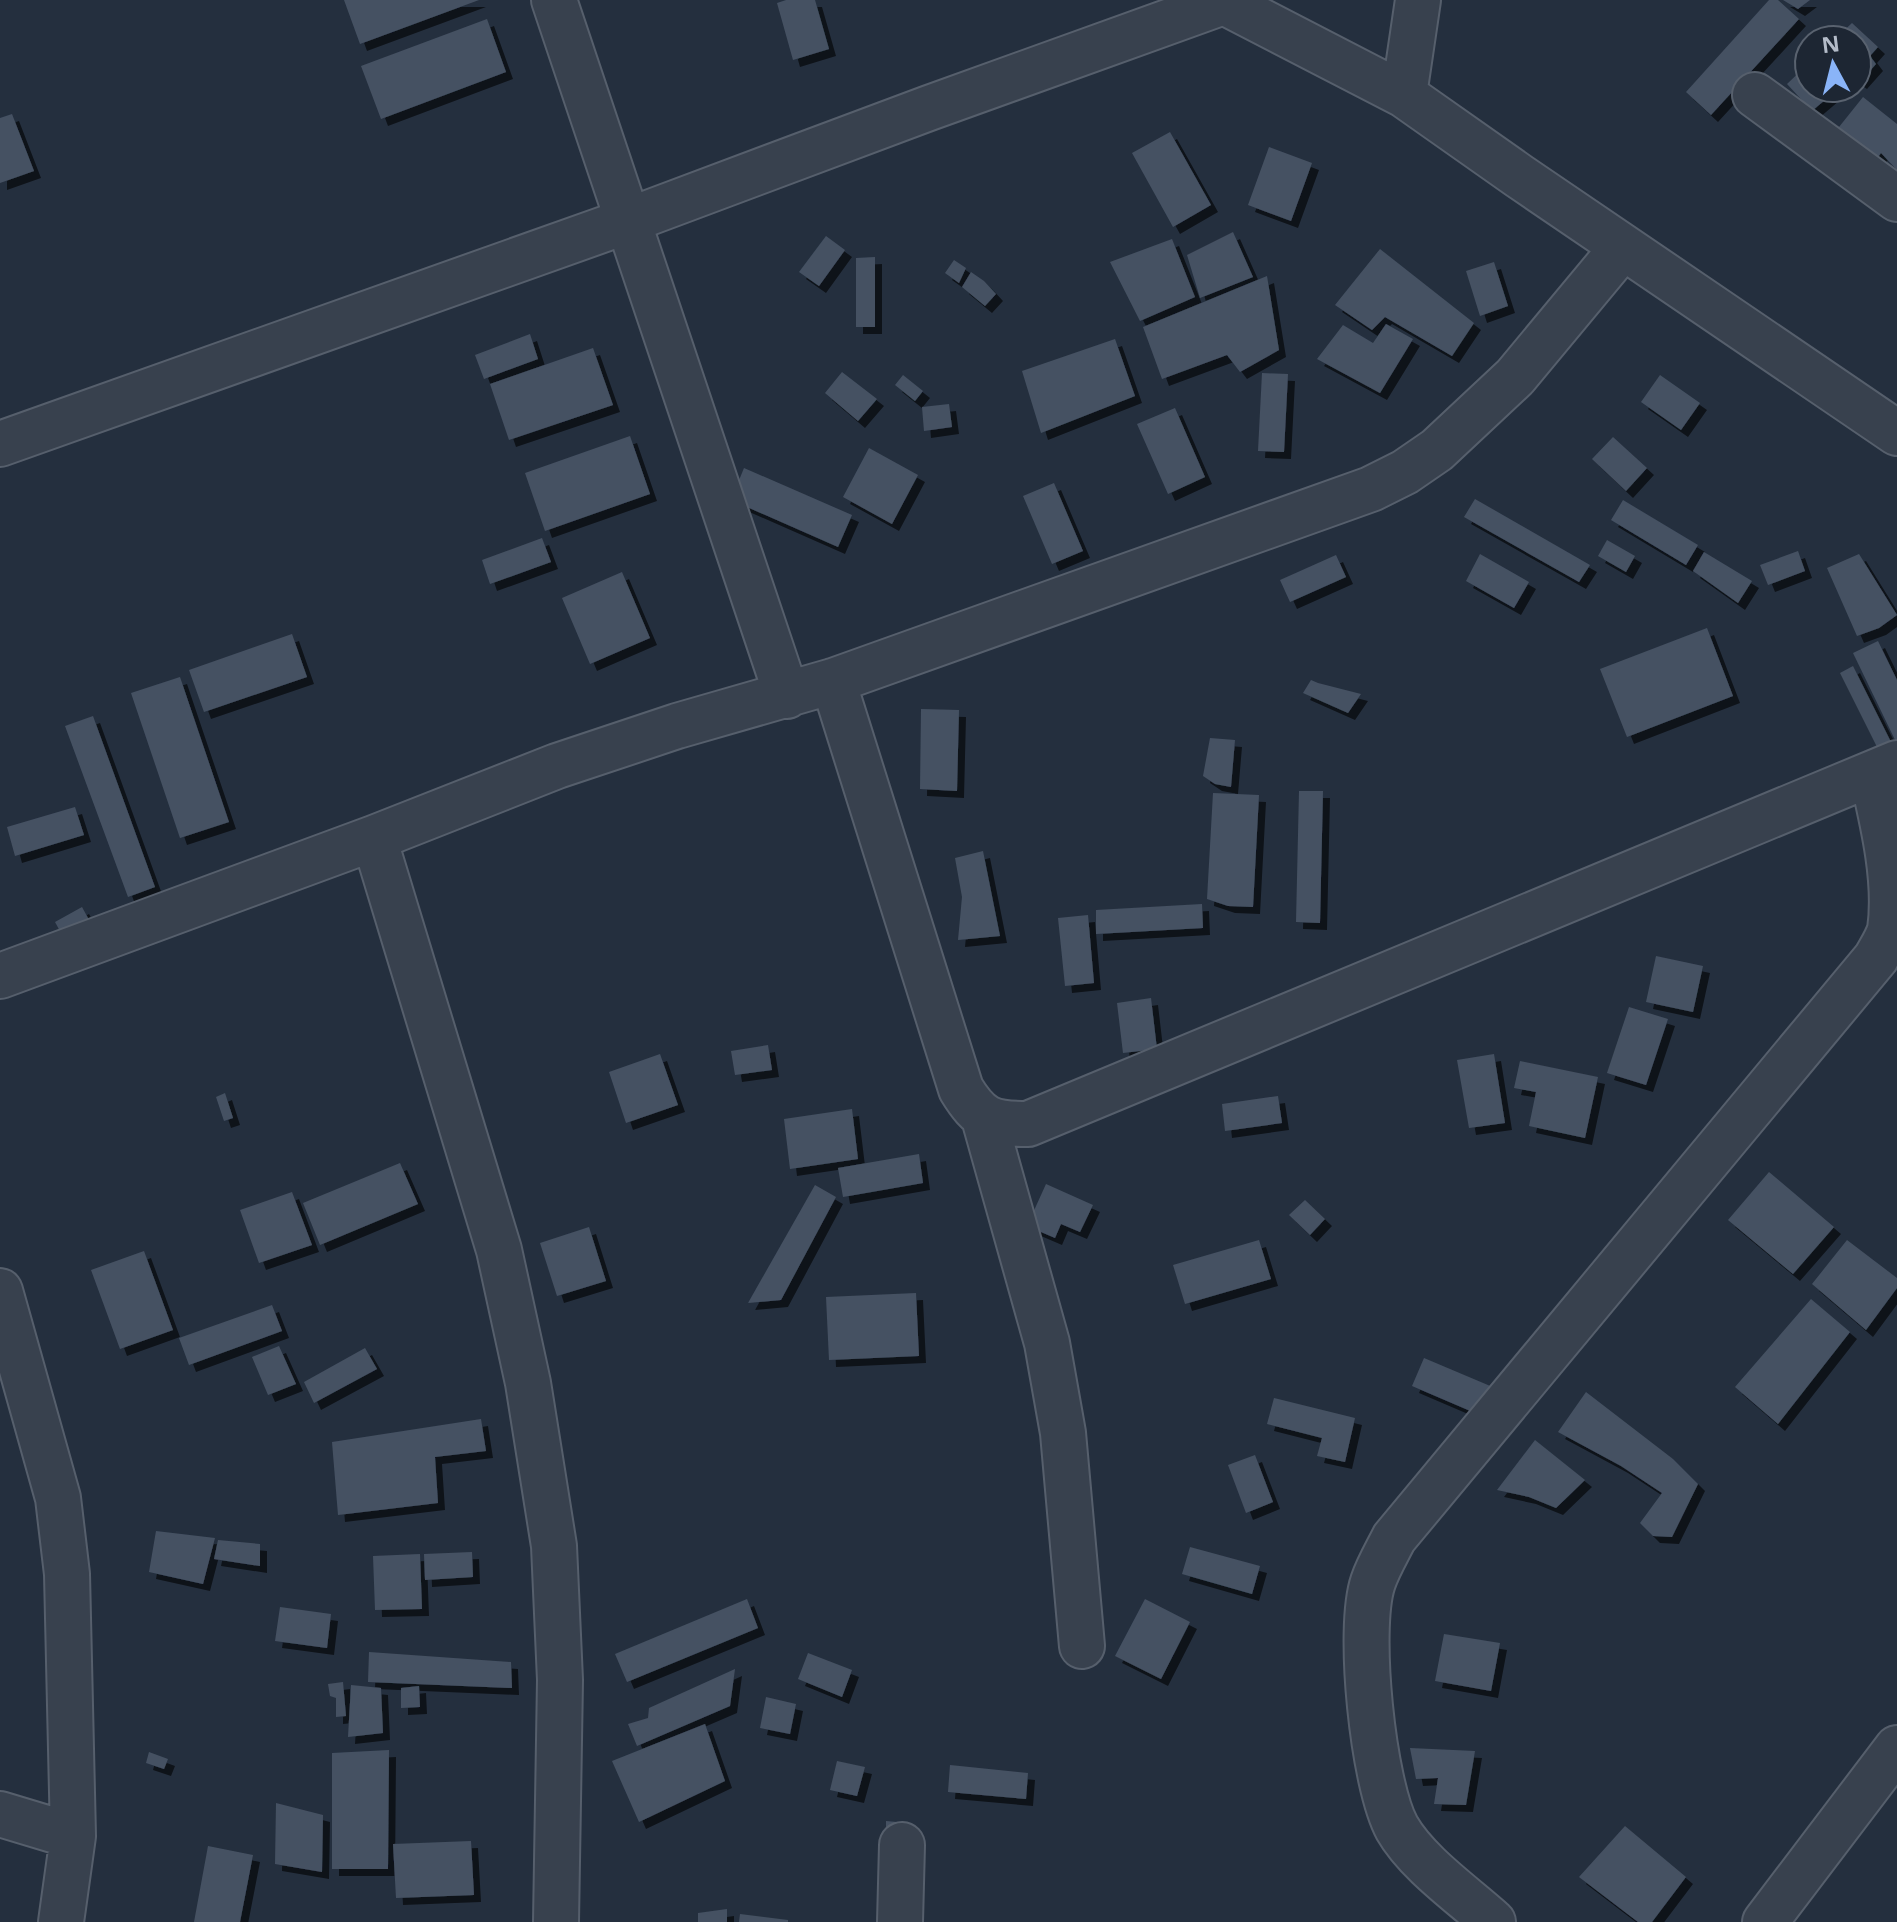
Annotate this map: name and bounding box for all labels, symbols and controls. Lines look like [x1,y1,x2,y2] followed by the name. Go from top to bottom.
[1793,24,1873,104] north arrow
[1820,27,1841,59] text: N

